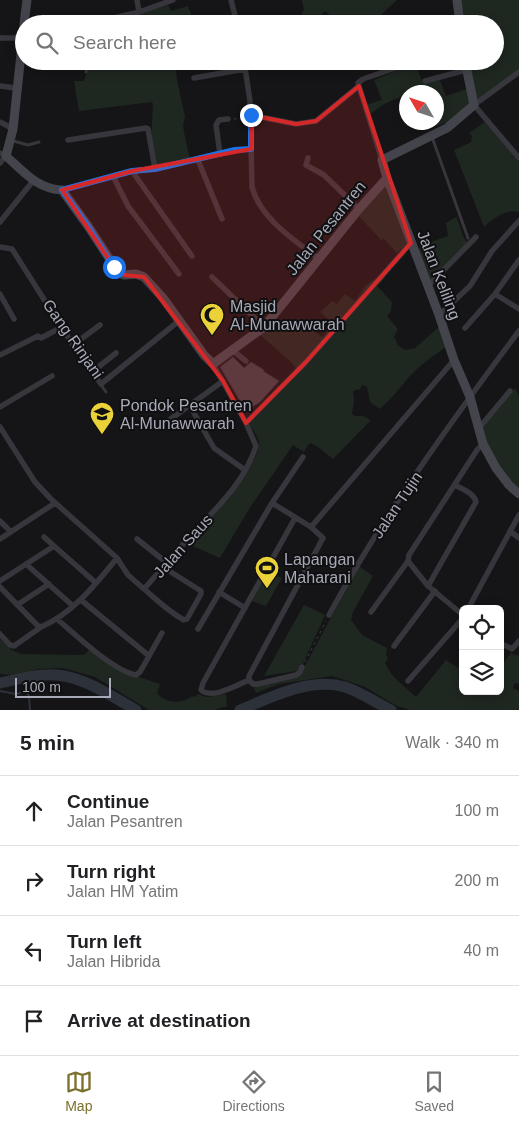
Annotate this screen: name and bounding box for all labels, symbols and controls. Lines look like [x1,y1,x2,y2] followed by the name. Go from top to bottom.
[15,15,504,70] search box
[33,29,61,57] icon: search
[73,32,177,53] text: Search here
[399,85,444,130] north arrow
[240,104,263,127] route end
[283,178,369,278] street label: Jalan Pesantren
[414,228,464,322] street label: Jalan Keliling
[103,256,126,279] route start
[40,296,106,382] street label: Gang Rinjani
[230,298,345,333] place label: Masjid Al-Munawwarah
[199,302,225,336] mosque icon: Masjid Al-Munawwarah
[120,397,252,432] place label: Pondok Pesantren Al-Munawwarah
[89,401,115,435] school or university icon: Pondok Pesantren Al-Munawwarah
[369,469,425,541] street label: Jalan Tujin
[150,511,216,581] street label: Jalan Saus
[284,551,355,586] place label: Lapangan Maharani
[254,555,280,589] sports icon: Lapangan Maharani
[459,605,504,695] map controls
[459,605,504,650] button: locate
[459,650,504,695] button: layers
[15,675,111,698] scale bar
[22,679,61,695] text: 100 m
[20,731,75,754] text: 5 min
[405,734,499,751] text: Walk · 340 m
[67,791,149,812] text: Continue
[20,797,48,825] icon: ahead
[455,802,499,819] text: 100 m
[67,813,183,830] text: Jalan Pesantren
[67,861,155,882] text: Turn right
[20,867,48,895] icon: right
[455,872,499,889] text: 200 m
[67,883,178,900] text: Jalan HM Yatim
[67,931,142,952] text: Turn left
[20,937,48,965] icon: left
[463,942,499,959] text: 40 m
[67,953,160,970] text: Jalan Hibrida
[20,1007,48,1035] icon: arrive
[67,1010,251,1031] text: Arrive at destination
[65,1068,93,1114] tab: Map
[223,1068,285,1114] tab: Directions
[414,1068,454,1114] tab: Saved

